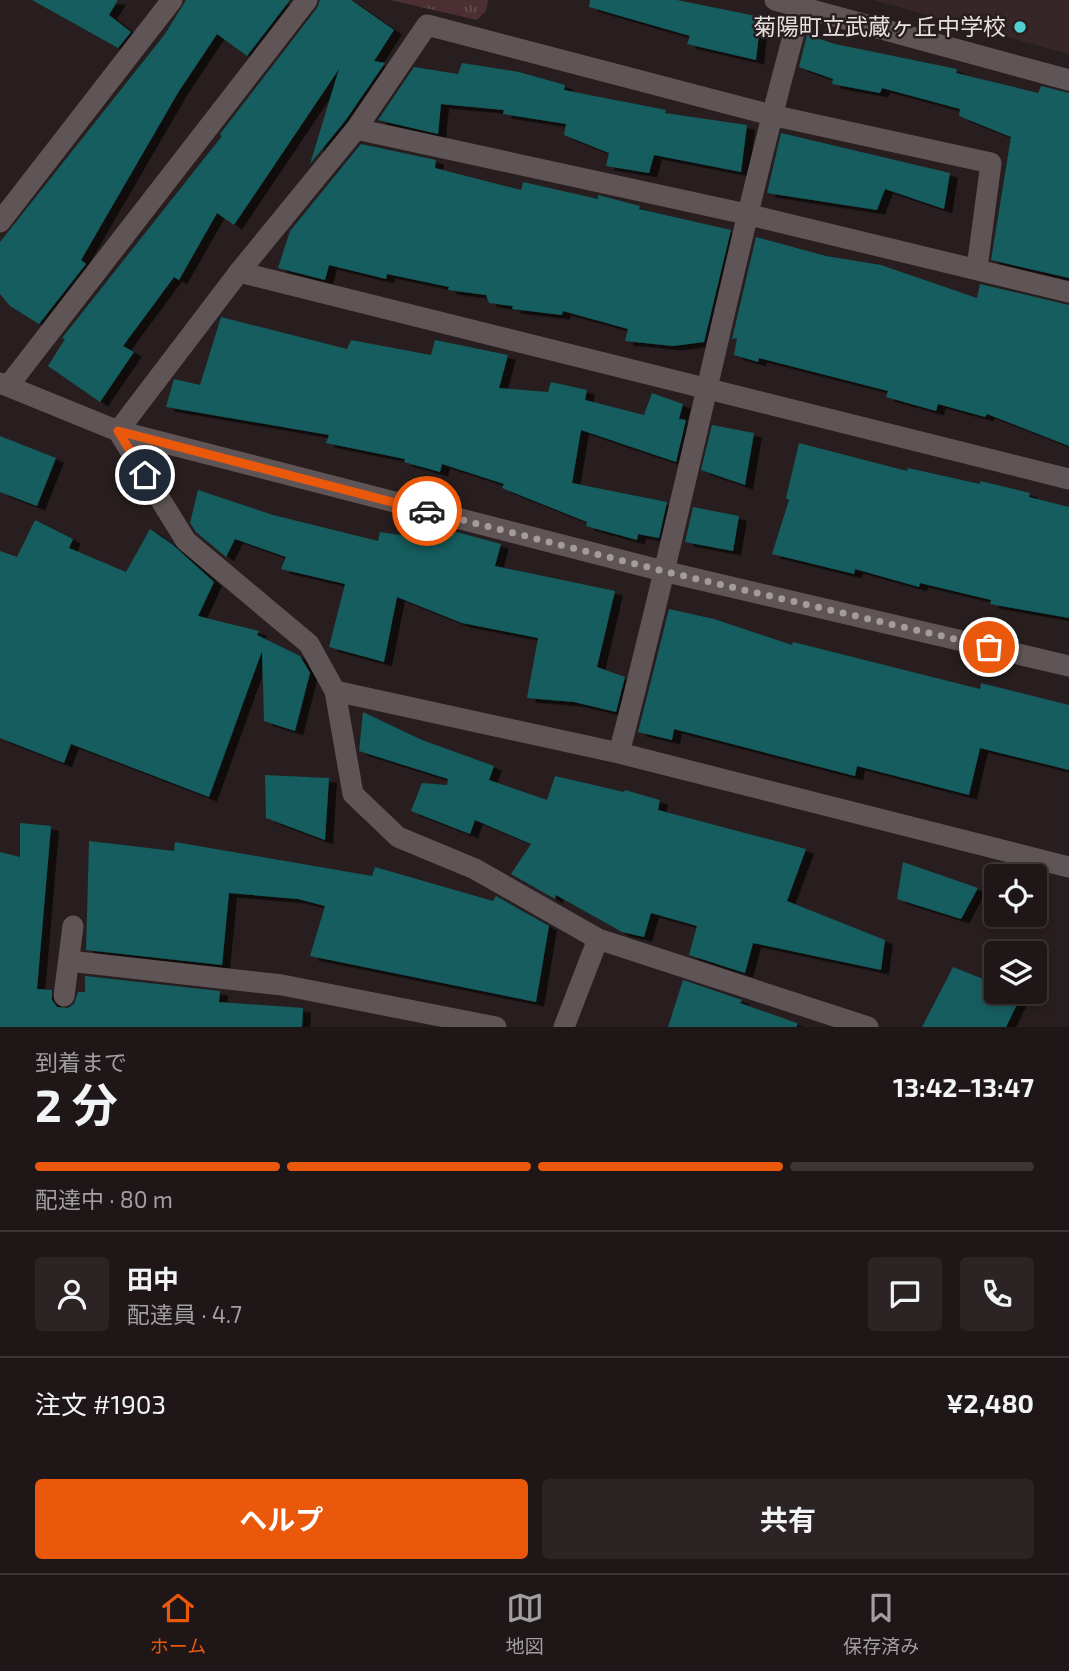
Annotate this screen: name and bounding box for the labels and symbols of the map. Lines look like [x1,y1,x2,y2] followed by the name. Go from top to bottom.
[753,12,1006,40] place label: 菊陽町立武蔵ヶ丘中学校
[1012,19,1028,35] marker: 菊陽町立武蔵ヶ丘中学校
[115,445,175,505] pin
[392,476,462,546] courier
[959,617,1019,677] pin

